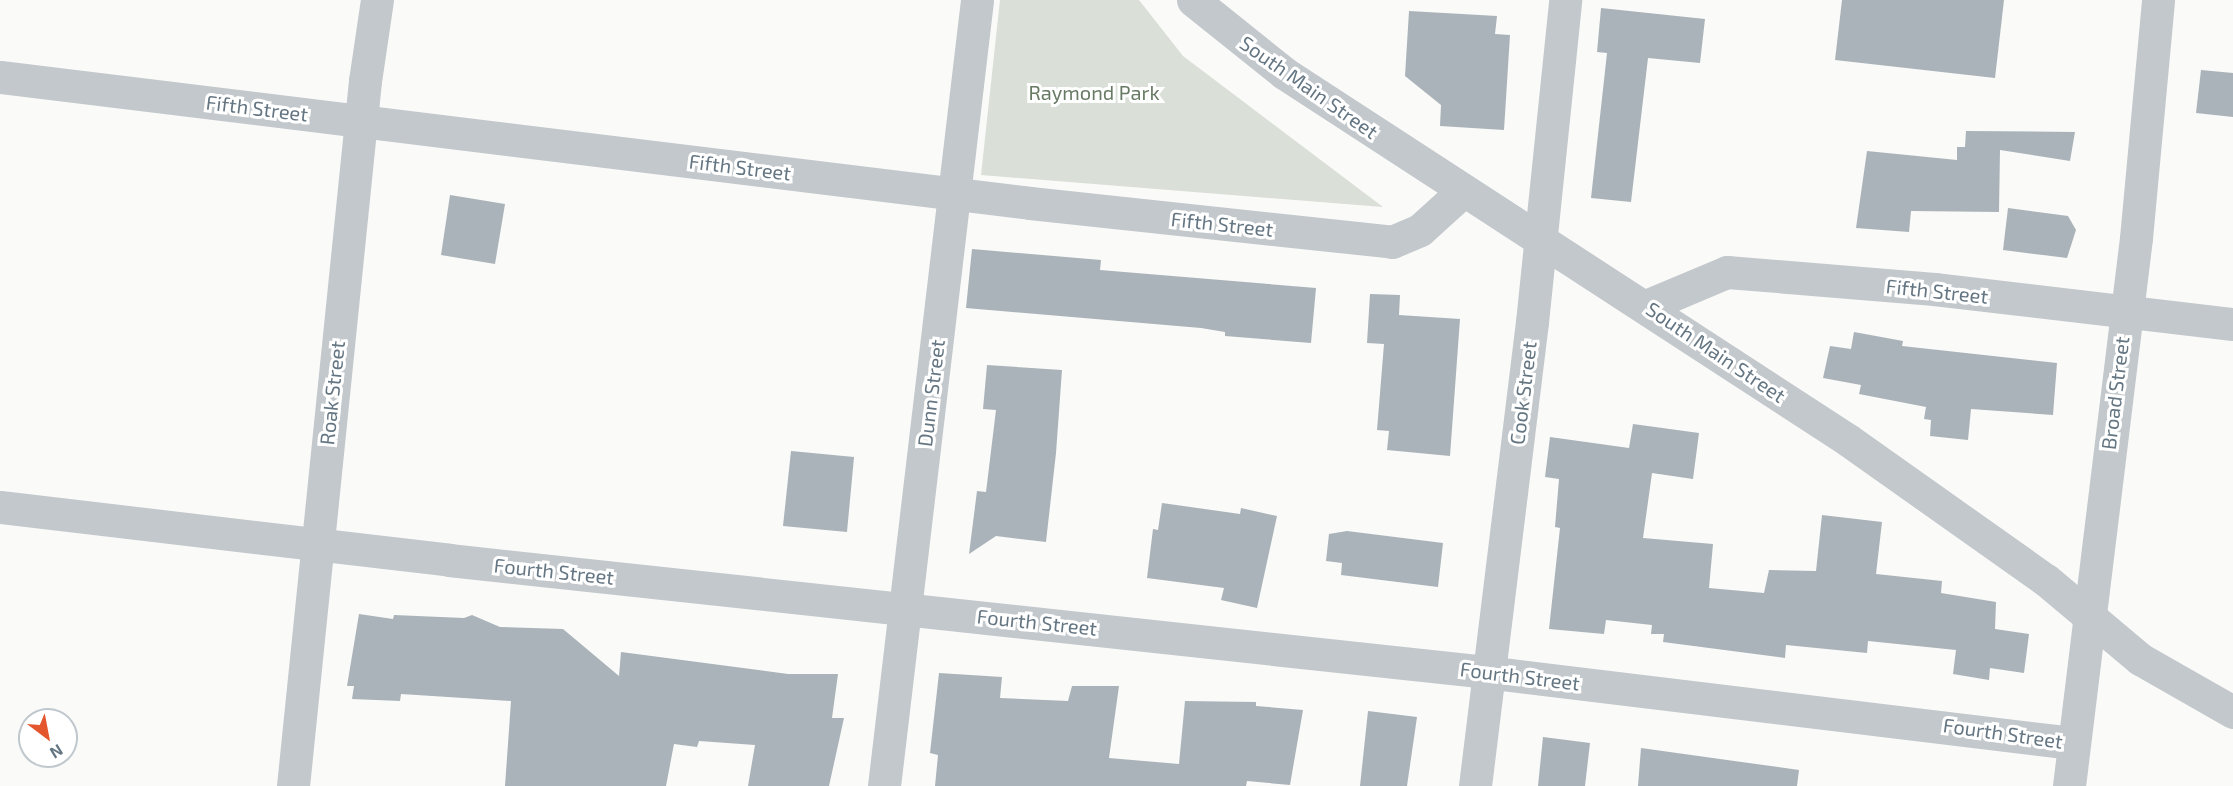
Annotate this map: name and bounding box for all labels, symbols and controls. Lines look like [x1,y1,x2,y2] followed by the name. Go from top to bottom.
[1235,30,1383,144] street label: South Main Street
[1028,80,1160,104] park label: Raymond Park
[205,90,309,126] street label: Fifth Street
[688,149,792,185] street label: Fifth Street
[1170,207,1274,241] street label: Fifth Street
[1885,274,1989,308] street label: Fifth Street
[1642,297,1790,407] street label: South Main Street
[2096,335,2134,451] street label: Broad Street
[913,338,949,448] street label: Dunn Street
[315,340,349,446] street label: Roak Street
[1505,340,1541,446] street label: Cook Street
[493,553,615,589] street label: Fourth Street
[976,604,1098,640] street label: Fourth Street
[1459,657,1581,695] street label: Fourth Street
[18,708,78,768] north arrow
[1942,713,2064,753] street label: Fourth Street
[47,741,67,763] text: N

